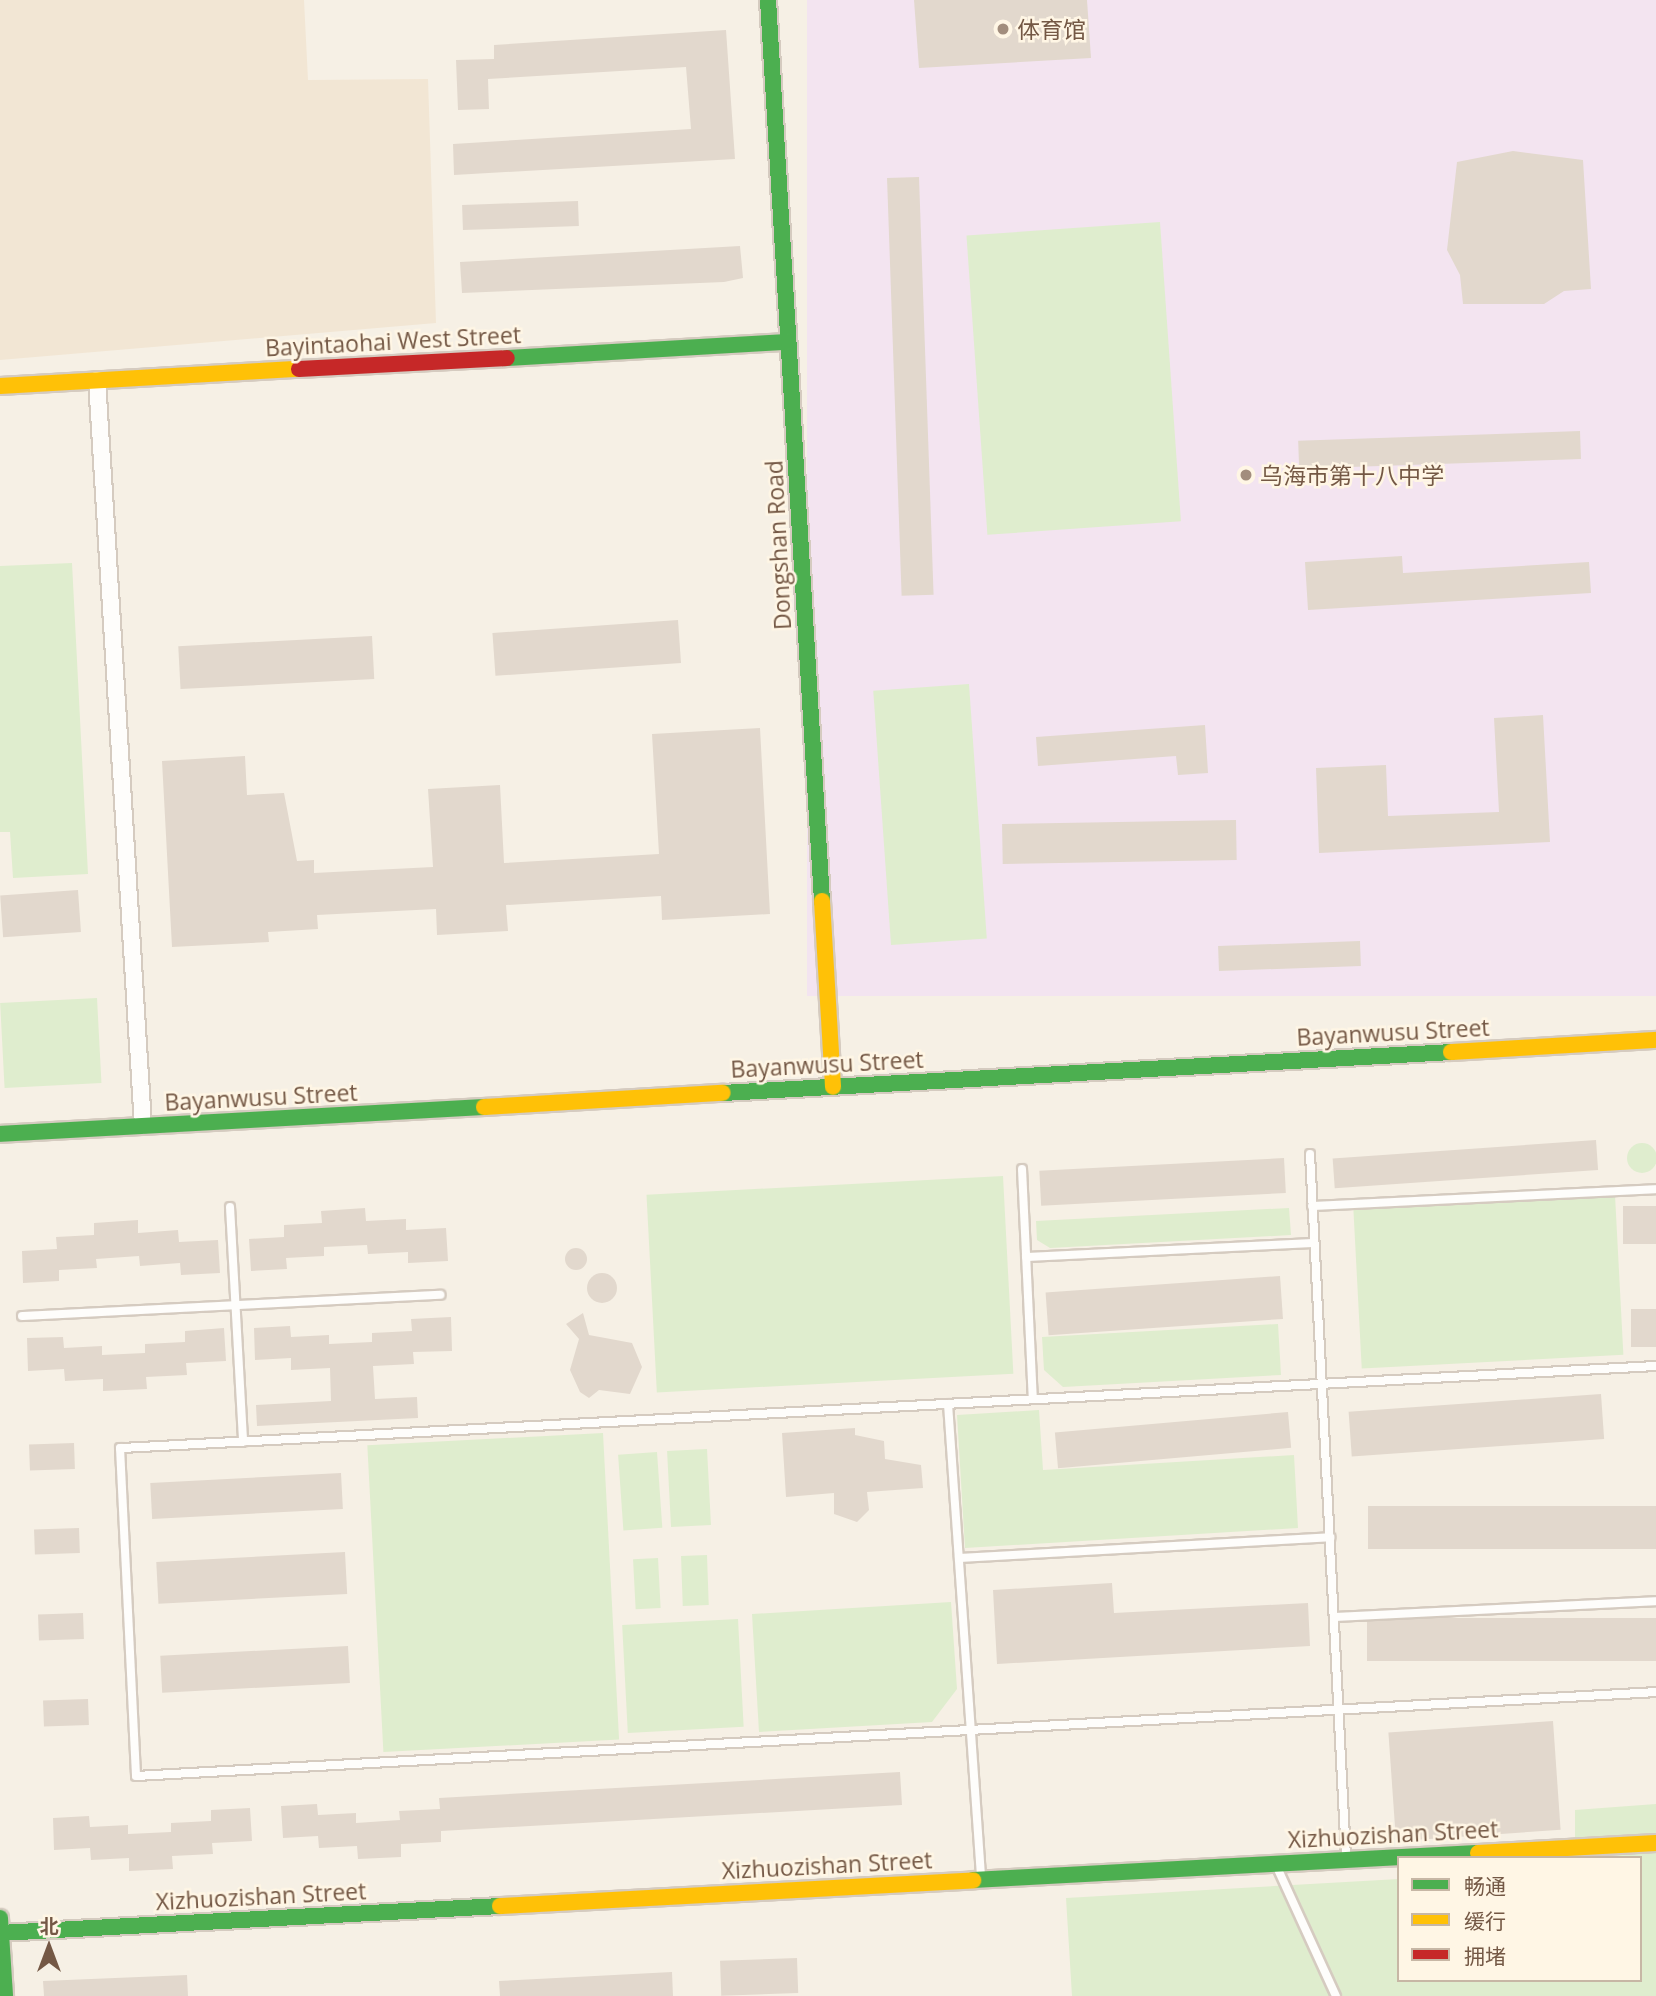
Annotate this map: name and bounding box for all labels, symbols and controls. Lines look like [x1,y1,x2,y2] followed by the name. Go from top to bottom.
[1017,15,1086,43] place label: 体育馆
[995,21,1011,37] marker: 体育馆
[264,321,522,361] street label: Bayintaohai West Street
[760,459,796,631] street label: Dongshan Road
[1260,461,1444,489] place label: 乌海市第十八中学
[1238,467,1254,483] marker: 乌海市第十八中学
[1296,1013,1490,1051] street label: Bayanwusu Street
[730,1045,924,1083] street label: Bayanwusu Street
[164,1078,358,1116] street label: Bayanwusu Street
[1287,1815,1499,1853] street label: Xizhuozishan Street
[721,1846,933,1884] street label: Xizhuozishan Street
[1397,1856,1642,1982] legend
[1464,1872,1506,1900] text: 畅通
[155,1877,367,1915] street label: Xizhuozishan Street
[1464,1907,1506,1935] text: 缓行
[14,1912,84,1982] north arrow
[39,1913,59,1939] text: 北
[1464,1942,1506,1970] text: 拥堵

